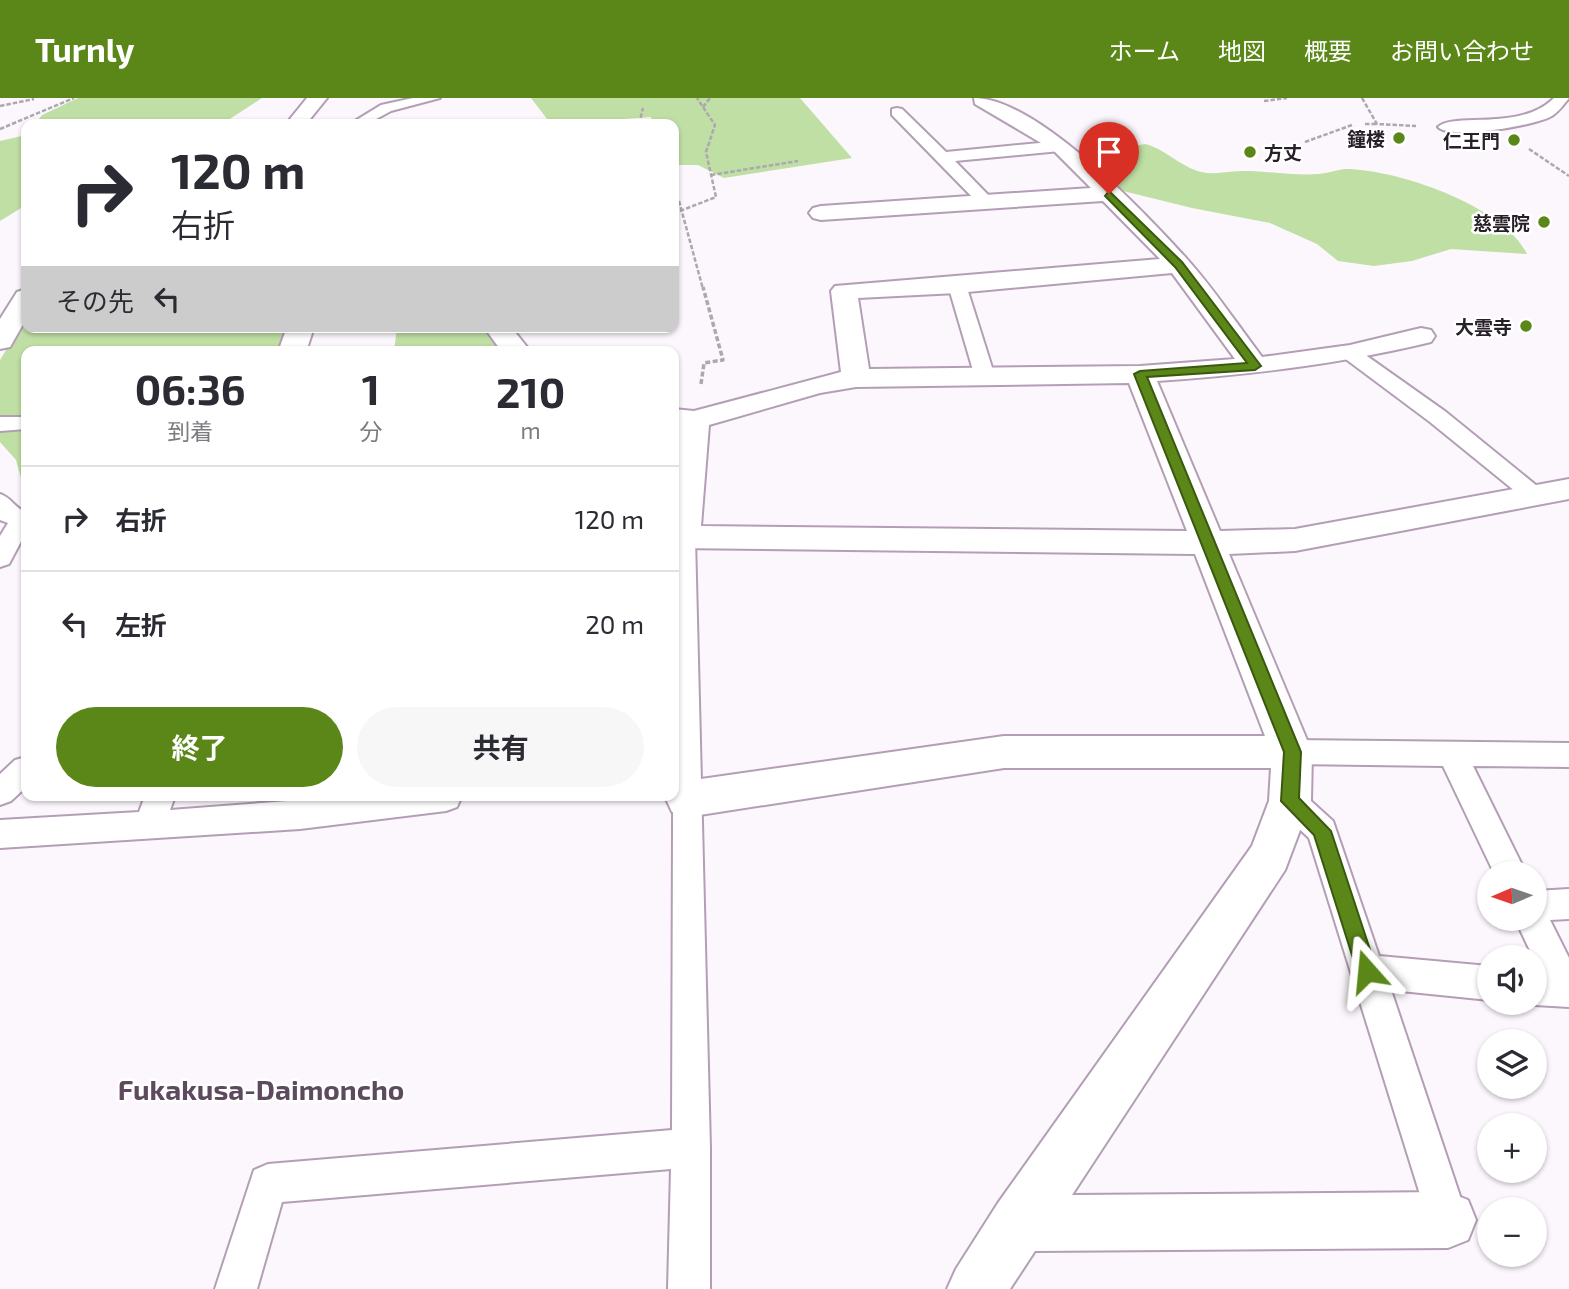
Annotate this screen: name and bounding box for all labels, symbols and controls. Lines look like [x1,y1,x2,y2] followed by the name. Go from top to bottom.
[35,29,134,69] text: Turnly
[1109,36,1180,65] text: ホーム
[1218,36,1266,65] text: 地図
[1304,36,1352,65] text: 概要
[1390,36,1534,65] text: お問い合わせ
[1079,122,1139,194] pin
[1347,127,1385,150] place label: 鐘楼
[1443,129,1500,152] place label: 仁王門
[1391,130,1407,146] marker: 鐘楼
[1506,132,1522,148] marker: 仁王門
[1090,133,1128,171] icon: arrive
[171,140,305,199] text: 120 m
[1264,141,1302,164] place label: 方丈
[1242,144,1258,160] marker: 方丈
[56,147,147,238] icon: right
[171,205,235,243] text: 右折
[1473,211,1530,234] place label: 慈雲院
[1536,214,1552,230] marker: 慈雲院
[148,280,186,318] icon: left
[56,285,134,316] text: その先
[1455,315,1512,338] place label: 大雲寺
[1518,318,1534,334] marker: 大雲寺
[135,363,245,413] text: 06:36
[362,363,380,413] text: 1
[496,366,565,416] text: 210
[521,416,541,444] text: m
[167,417,213,445] text: 到着
[359,417,382,445] text: 分
[56,500,94,538] icon: right
[575,503,644,534] text: 120 m
[115,504,167,535] text: 右折
[56,605,94,643] icon: left
[585,608,644,639] text: 20 m
[115,609,167,640] text: 左折
[56,707,343,787] button: 終了
[357,707,644,787] button: 共有
[1477,861,1547,931] north arrow
[1477,861,1547,1267] map controls
[1330,934,1404,1008] position arrow
[1477,945,1547,1015] button: sound
[1477,1029,1547,1099] button: layers
[118,1072,404,1106] district label: Fukakusa-Daimoncho
[1477,1113,1547,1183] button: +
[1477,1197,1547,1267] button: −

